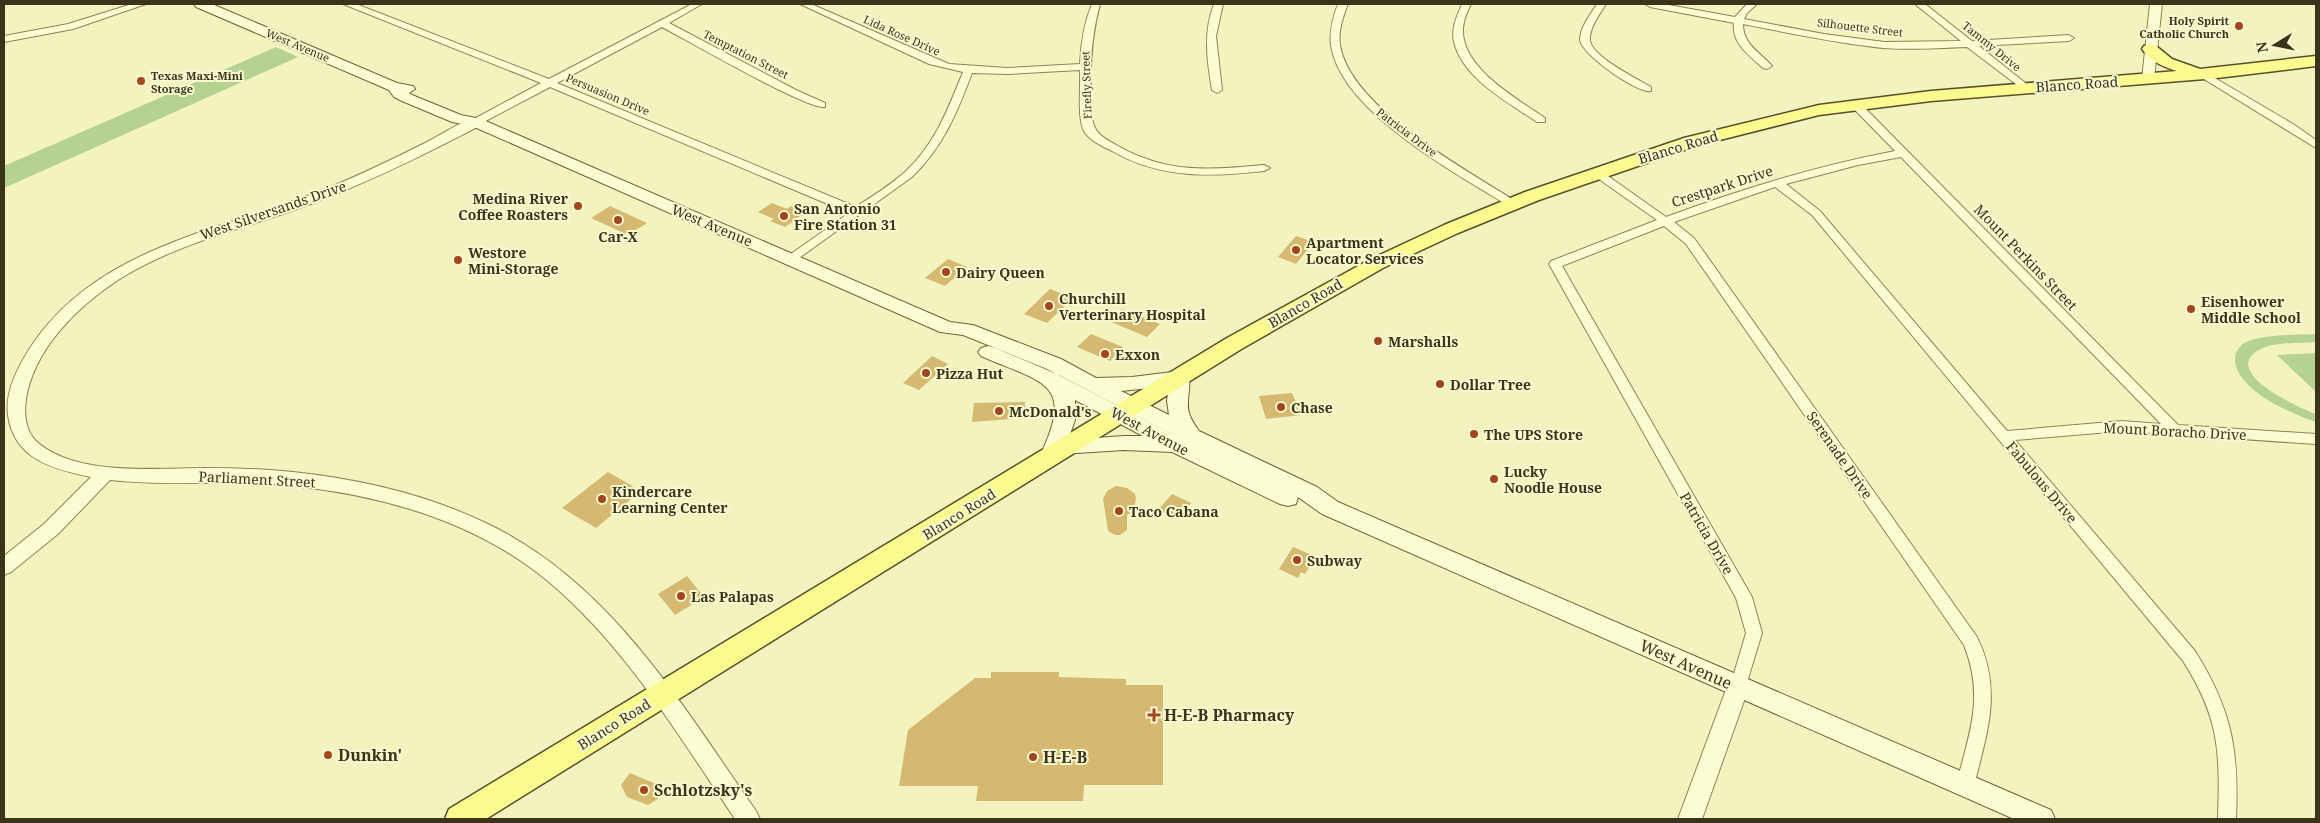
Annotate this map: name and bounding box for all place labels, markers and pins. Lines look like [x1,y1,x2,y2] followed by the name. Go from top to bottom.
[2139,13,2230,41] place label: Holy Spirit Catholic Church
[2233,20,2245,32] marker: Holy Spirit Catholic Church
[151,68,243,96] place label: Texas Maxi-Mini Storage
[135,75,147,87] marker: Texas Maxi-Mini Storage
[458,189,569,224] place label: Medina River Coffee Roasters
[794,199,897,234] place label: San Antonio Fire Station 31
[572,200,584,212] marker: Medina River Coffee Roasters
[778,210,790,222] marker: San Antonio Fire Station 31
[612,214,624,226] marker: Car-X
[598,227,639,246] place label: Car-X
[1306,233,1424,268] place label: Apartment Locator Services
[468,243,559,278] place label: Westore Mini-Storage
[1290,244,1302,256] marker: Apartment Locator Services
[452,254,464,266] marker: Westore Mini-Storage
[956,263,1045,282] place label: Dairy Queen
[940,266,952,278] marker: Dairy Queen
[1059,289,1206,324] place label: Churchill Verterinary Hospital
[2201,292,2301,327] place label: Eisenhower Middle School
[1043,300,1055,312] marker: Churchill Verterinary Hospital
[2185,303,2197,315] marker: Eisenhower Middle School
[1388,332,1458,351] place label: Marshalls
[1372,335,1384,347] marker: Marshalls
[1115,345,1160,364] place label: Exxon
[1099,348,1111,360] marker: Exxon
[936,364,1004,383] place label: Pizza Hut
[920,367,932,379] marker: Pizza Hut
[1450,375,1531,394] place label: Dollar Tree
[1434,378,1446,390] marker: Dollar Tree
[1291,398,1333,417] place label: Chase
[1275,401,1287,413] marker: Chase
[1009,402,1092,421] place label: McDonald's
[993,405,1005,417] marker: McDonald's
[1484,425,1583,444] place label: The UPS Store
[1468,428,1480,440] marker: The UPS Store
[1504,462,1602,497] place label: Lucky Noodle House
[1488,473,1500,485] marker: Lucky Noodle House
[612,482,728,517] place label: Kindercare Learning Center
[596,493,608,505] marker: Kindercare Learning Center
[1129,502,1219,521] place label: Taco Cabana
[1113,505,1125,517] marker: Taco Cabana
[1307,551,1363,570] place label: Subway
[1291,554,1303,566] marker: Subway
[691,587,774,606] place label: Las Palapas
[675,590,687,602] marker: Las Palapas
[1164,704,1295,726] place label: H-E-B Pharmacy
[1148,709,1160,721] marker: H-E-B Pharmacy
[338,744,402,766] place label: Dunkin'
[1043,746,1087,768] place label: H-E-B
[322,749,334,761] marker: Dunkin'
[1027,751,1039,763] marker: H-E-B
[654,779,753,801] place label: Schlotzsky's
[638,784,650,796] marker: Schlotzsky's

